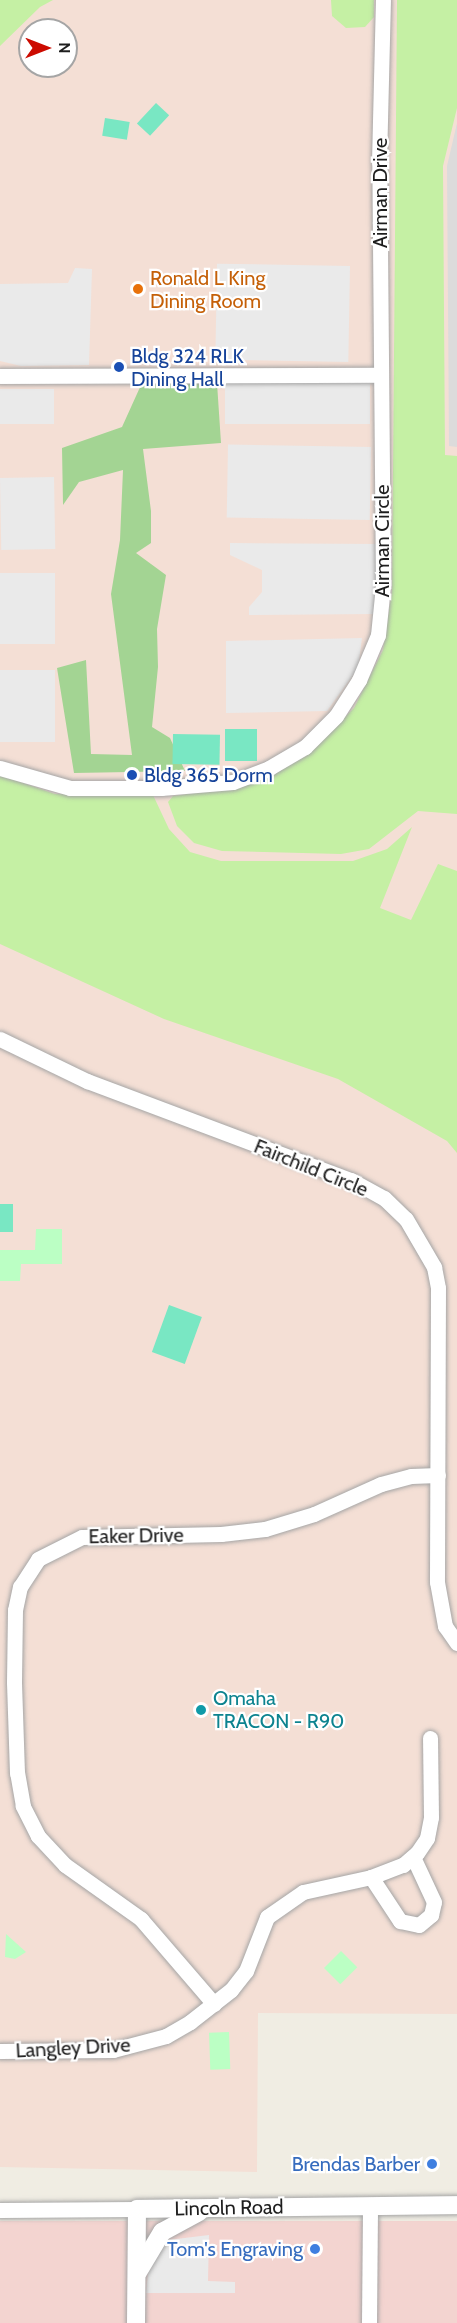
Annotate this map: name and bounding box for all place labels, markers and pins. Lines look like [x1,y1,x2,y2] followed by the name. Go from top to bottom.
[150,266,265,313] place label: Ronald L King Dining Room
[131,282,145,296] marker: Ronald L King Dining Room
[131,344,244,391] place label: Bldg 324 RLK Dining Hall
[112,360,126,374] marker: Bldg 324 RLK Dining Hall
[144,763,273,787] place label: Bldg 365 Dorm
[125,768,139,782] marker: Bldg 365 Dorm
[213,1686,344,1733] place label: Omaha TRACON - R90
[194,1703,208,1717] marker: Omaha TRACON - R90
[292,2152,420,2176] place label: Brendas Barber
[425,2157,439,2171] marker: Brendas Barber
[167,2237,303,2261] place label: Tom's Engraving
[308,2242,322,2256] marker: Tom's Engraving

